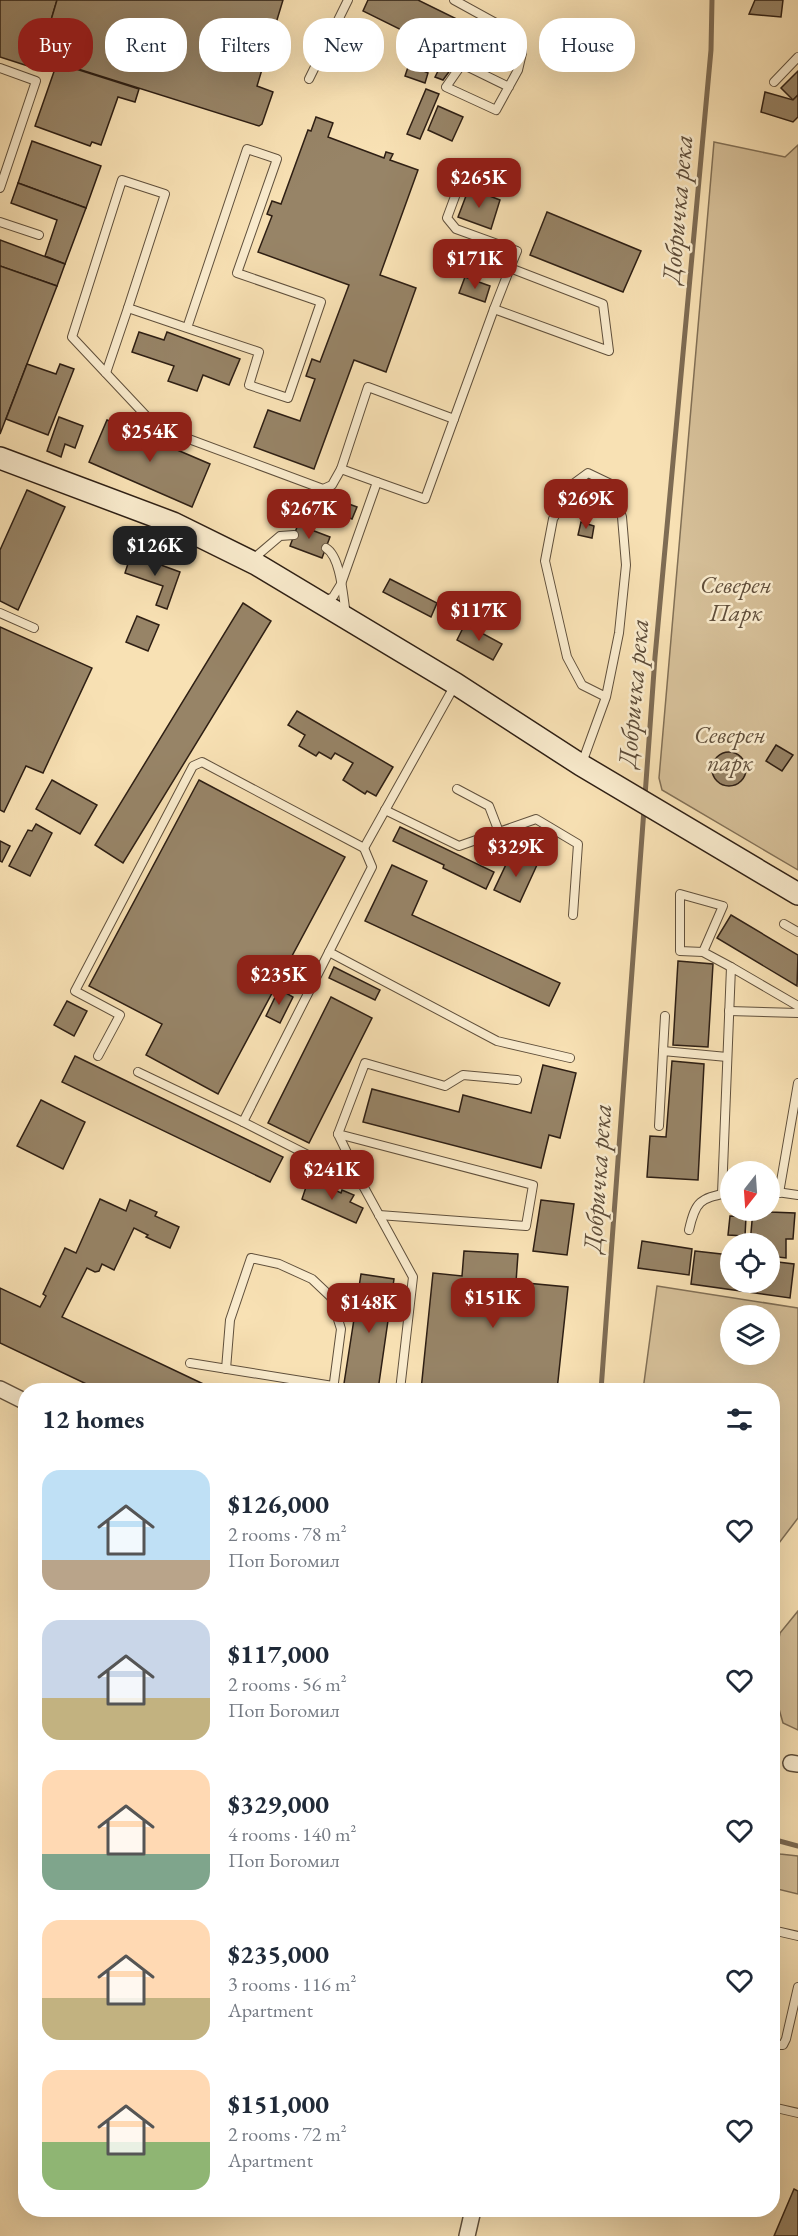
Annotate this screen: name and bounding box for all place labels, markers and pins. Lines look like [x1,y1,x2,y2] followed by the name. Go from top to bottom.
[437,158,521,209] pin: $265K
[433,239,517,290] pin: $171K
[108,412,192,463] pin: $254K
[544,479,628,530] pin: $269K
[267,489,351,540] pin: $267K
[113,526,197,577] pin: $126K
[437,591,521,642] pin: $117K
[474,827,558,878] pin: $329K
[237,955,321,1006] pin: $235K
[290,1150,374,1201] pin: $241K
[451,1278,535,1329] pin: $151K
[327,1283,411,1334] pin: $148K

